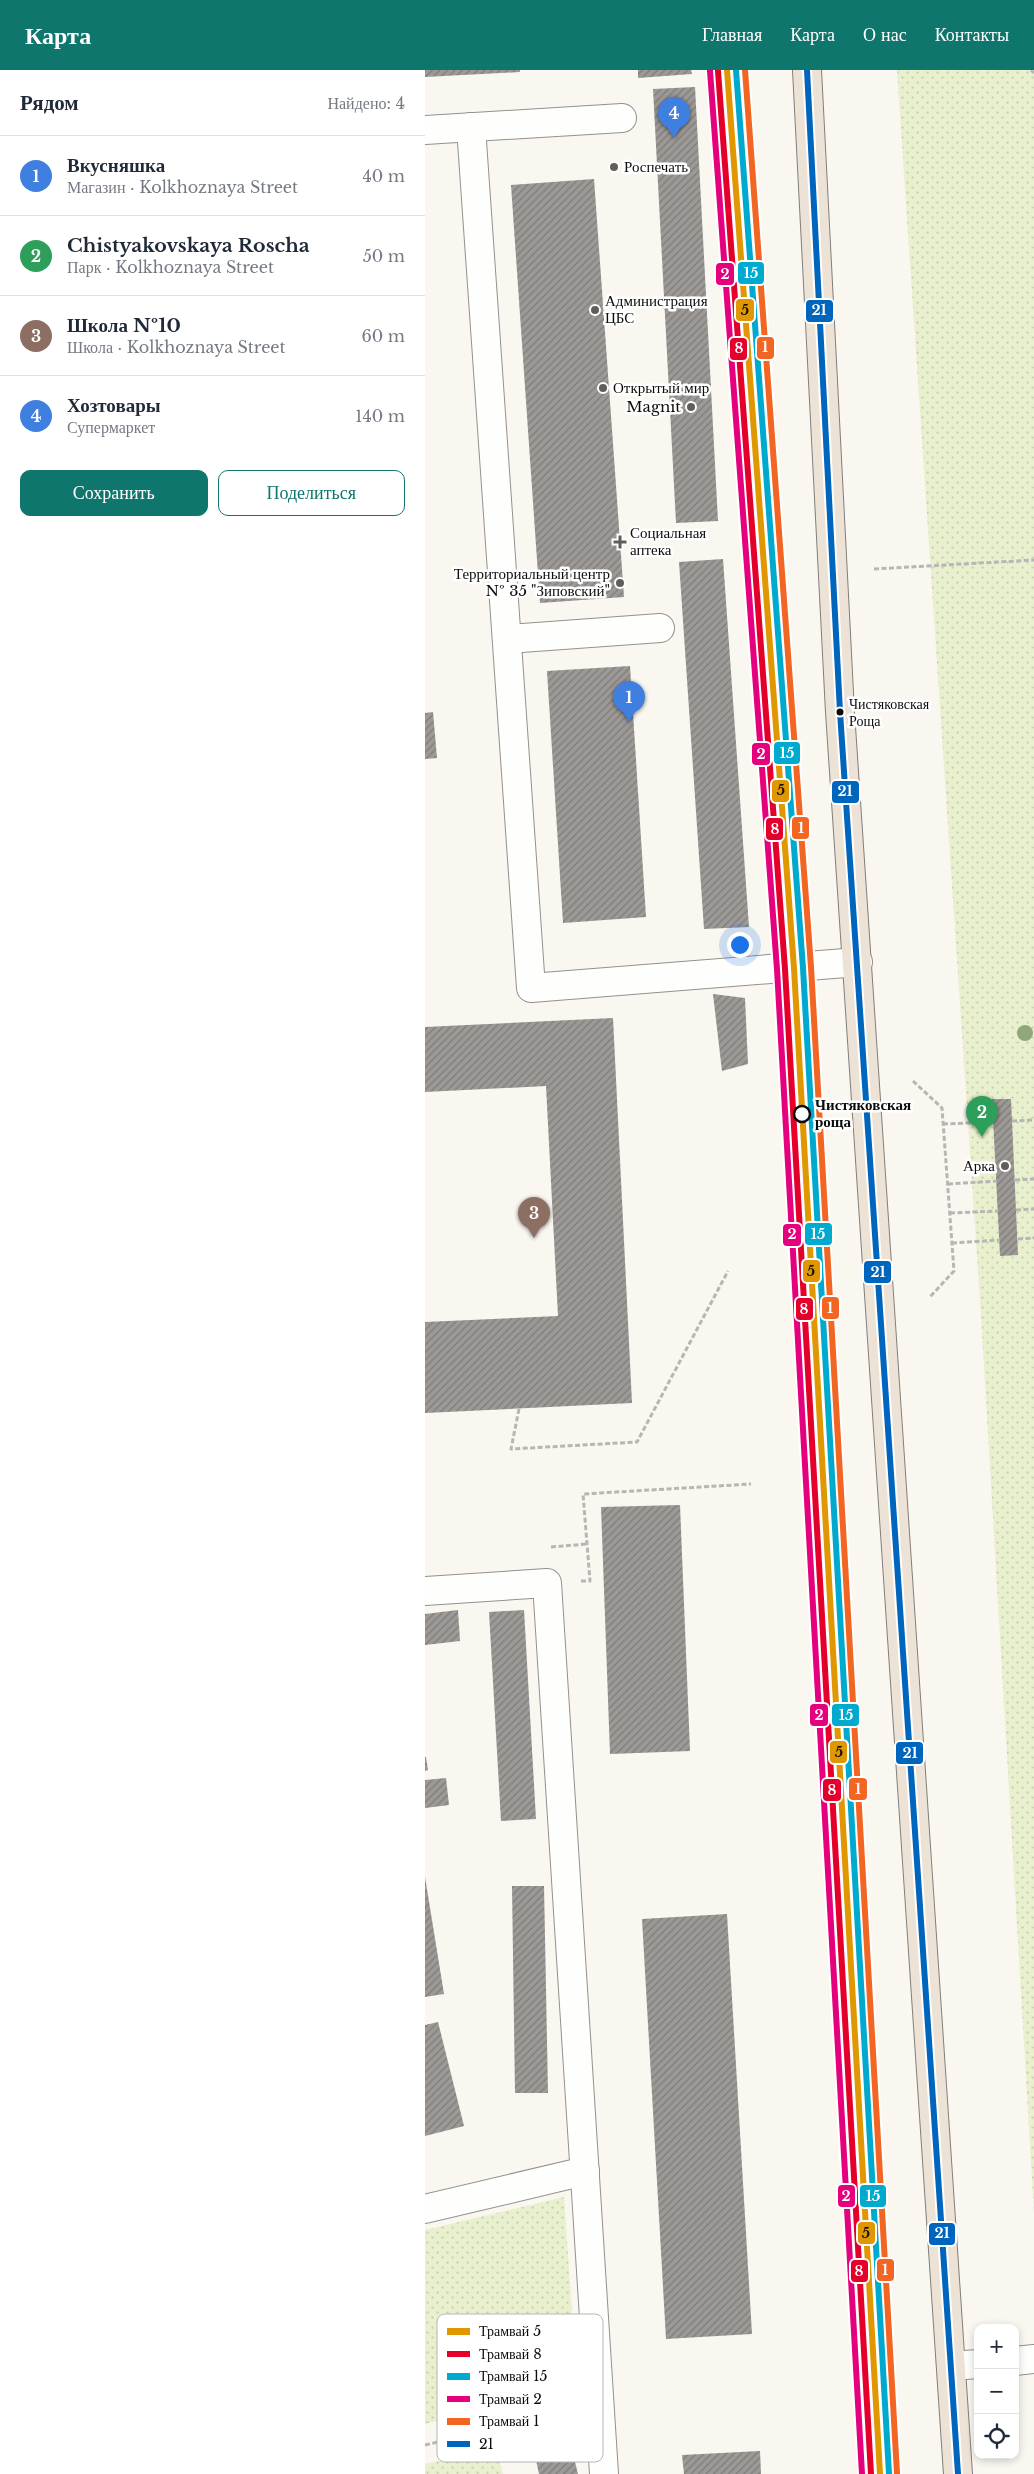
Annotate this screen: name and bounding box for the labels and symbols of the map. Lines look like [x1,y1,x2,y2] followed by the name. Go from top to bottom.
[658,97,690,138] pin: 4
[624,157,688,176] place label: Роспечать
[608,161,620,173] marker: Роспечать
[737,261,765,285] line badge: 15
[715,262,735,286] line badge: 2
[744,264,758,282] text: 15
[720,265,730,283] text: 2
[605,291,708,327] place label: Администрация ЦБС
[735,298,755,322] line badge: 5
[805,299,834,323] line badge: 21
[741,301,749,319] text: 5
[811,301,827,319] text: 21
[589,304,601,316] marker: Администрация ЦБС
[756,336,775,360] line badge: 1
[729,337,748,361] line badge: 8
[762,338,768,356] text: 1
[735,339,744,357] text: 8
[613,378,709,397] place label: Открытый мир
[597,382,609,394] marker: Открытый мир
[626,397,681,416] place label: Magnit
[685,401,697,413] marker: Magnit
[630,523,706,559] place label: Социальная аптека
[614,536,626,548] marker: Социальная аптека
[454,564,610,600] place label: Территориальный центр № 35 "Зиповский"
[614,577,626,589] marker: Территориальный центр № 35 "Зиповский"
[613,681,645,722] pin: 1
[849,695,930,730] place label: Чистяковская Роща
[835,707,845,717] marker: Чистяковская Роща
[773,741,801,765] line badge: 15
[751,742,771,766] line badge: 2
[780,744,794,762] text: 15
[756,745,766,763] text: 2
[771,779,790,803] line badge: 5
[831,780,860,804] line badge: 21
[777,781,785,799] text: 5
[837,782,853,800] text: 21
[791,816,810,840] line badge: 1
[765,817,784,841] line badge: 8
[798,819,804,837] text: 1
[771,820,780,838] text: 8
[727,932,753,958] your location
[815,1095,911,1131] place label: Чистяковская роща
[966,1096,998,1137] pin: 2
[793,1105,811,1123] marker: Чистяковская роща
[963,1156,995,1175] place label: Арка
[999,1160,1011,1172] marker: Арка
[518,1197,550,1238] pin: 3
[804,1222,833,1246] line badge: 15
[782,1223,802,1247] line badge: 2
[787,1225,797,1243] text: 2
[811,1225,825,1243] text: 15
[802,1259,821,1283] line badge: 5
[863,1260,892,1284] line badge: 21
[807,1262,815,1280] text: 5
[870,1263,886,1281] text: 21
[821,1296,840,1320] line badge: 1
[795,1297,814,1321] line badge: 8
[827,1299,833,1317] text: 1
[800,1300,809,1318] text: 8
[809,1703,829,1727] line badge: 2
[831,1703,860,1727] line badge: 15
[814,1706,824,1724] text: 2
[839,1706,853,1724] text: 15
[829,1740,848,1764] line badge: 5
[895,1741,924,1765] line badge: 21
[835,1743,843,1761] text: 5
[902,1744,918,1762] text: 21
[848,1777,868,1801] line badge: 1
[822,1778,842,1802] line badge: 8
[855,1780,861,1798] text: 1
[828,1781,837,1799] text: 8
[837,2184,856,2208] line badge: 2
[859,2184,887,2208] line badge: 15
[841,2187,851,2205] text: 2
[866,2187,880,2205] text: 15
[857,2221,876,2245] line badge: 5
[928,2222,956,2246] line badge: 21
[862,2224,870,2242] text: 5
[934,2224,950,2242] text: 21
[876,2258,895,2282] line badge: 1
[850,2259,869,2283] line badge: 8
[882,2261,888,2279] text: 1
[855,2262,864,2280] text: 8
[437,2314,603,2462] legend
[479,2322,541,2340] text: Трамвай 5
[479,2345,542,2363] text: Трамвай 8
[479,2367,547,2385] text: Трамвай 15
[479,2390,542,2408] text: Трамвай 2
[479,2412,540,2430] text: Трамвай 1
[479,2435,494,2453] text: 21

